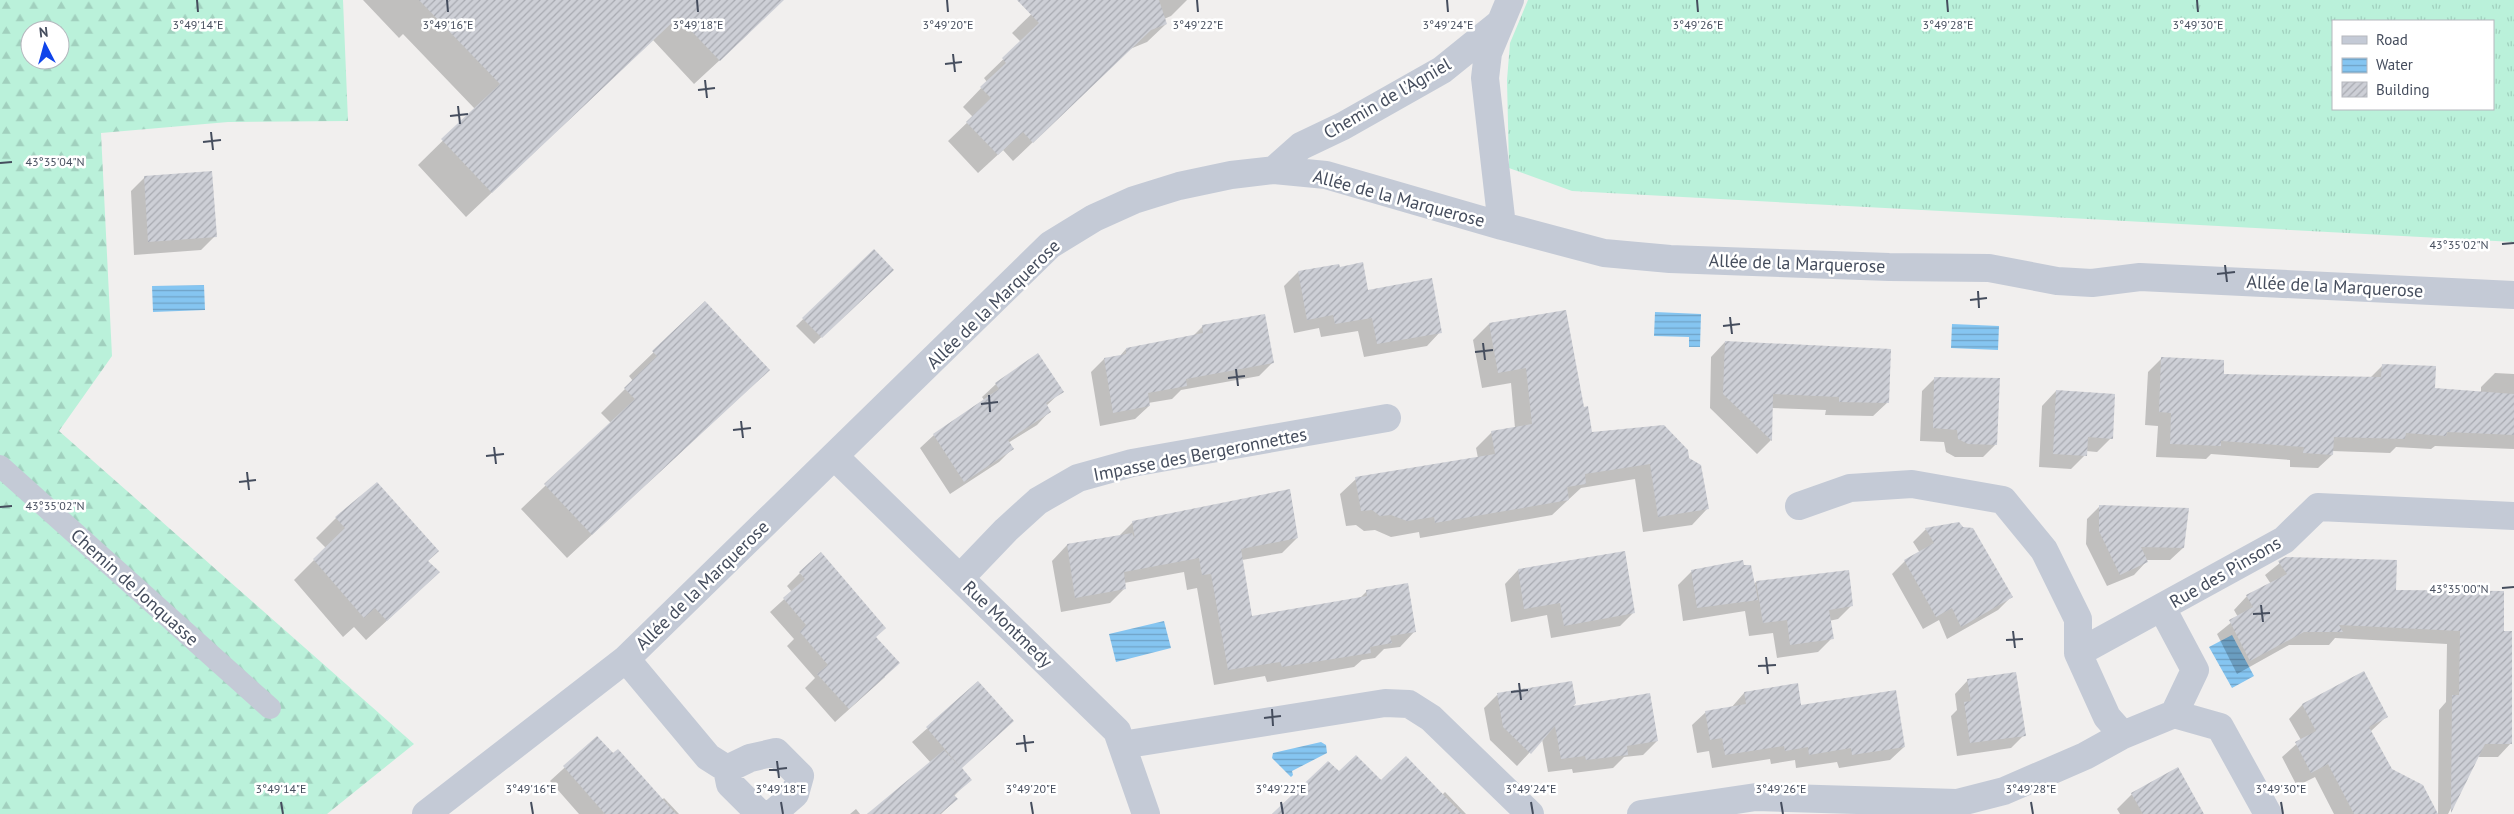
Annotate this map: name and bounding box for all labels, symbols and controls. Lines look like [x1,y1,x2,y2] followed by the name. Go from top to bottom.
[173,17,223,32] text: 3°49'14"E
[423,17,473,32] text: 3°49'16"E
[673,17,723,32] text: 3°49'18"E
[923,17,973,32] text: 3°49'20"E
[1173,17,1223,32] text: 3°49'22"E
[1423,17,1473,32] text: 3°49'24"E
[1673,17,1723,32] text: 3°49'26"E
[1923,17,1973,32] text: 3°49'28"E
[2173,17,2223,32] text: 3°49'30"E
[20,20,70,70] north arrow
[2332,20,2494,110] legend
[38,23,49,42] text: N
[2376,30,2408,49] text: Road
[1319,52,1455,144] street label: Chemin de l'Agniel
[2376,55,2413,74] text: Water
[2376,80,2430,99] text: Building
[25,154,85,169] text: 43°35'04"N
[1311,164,1487,232] street label: Allée de la Marquerose
[921,234,1065,374] street label: Allée de la Marquerose
[2429,237,2489,252] text: 43°35'02"N
[1708,248,1886,278] street label: Allée de la Marquerose
[2246,270,2424,302] street label: Allée de la Marquerose
[1091,422,1309,486] street label: Impasse des Bergeronnettes
[25,498,85,513] text: 43°35'02"N
[630,515,774,655] street label: Allée de la Marquerose
[66,523,204,651] street label: Chemin de Jonquasse
[2165,531,2285,613] street label: Rue des Pinsons
[958,575,1058,673] street label: Rue Montmedy
[2429,581,2489,596] text: 43°35'00"N
[256,781,306,796] text: 3°49'14"E
[506,781,556,796] text: 3°49'16"E
[756,781,806,796] text: 3°49'18"E
[1006,781,1056,796] text: 3°49'20"E
[1256,781,1306,796] text: 3°49'22"E
[1506,781,1556,796] text: 3°49'24"E
[1756,781,1806,796] text: 3°49'26"E
[2006,781,2056,796] text: 3°49'28"E
[2256,781,2306,796] text: 3°49'30"E

